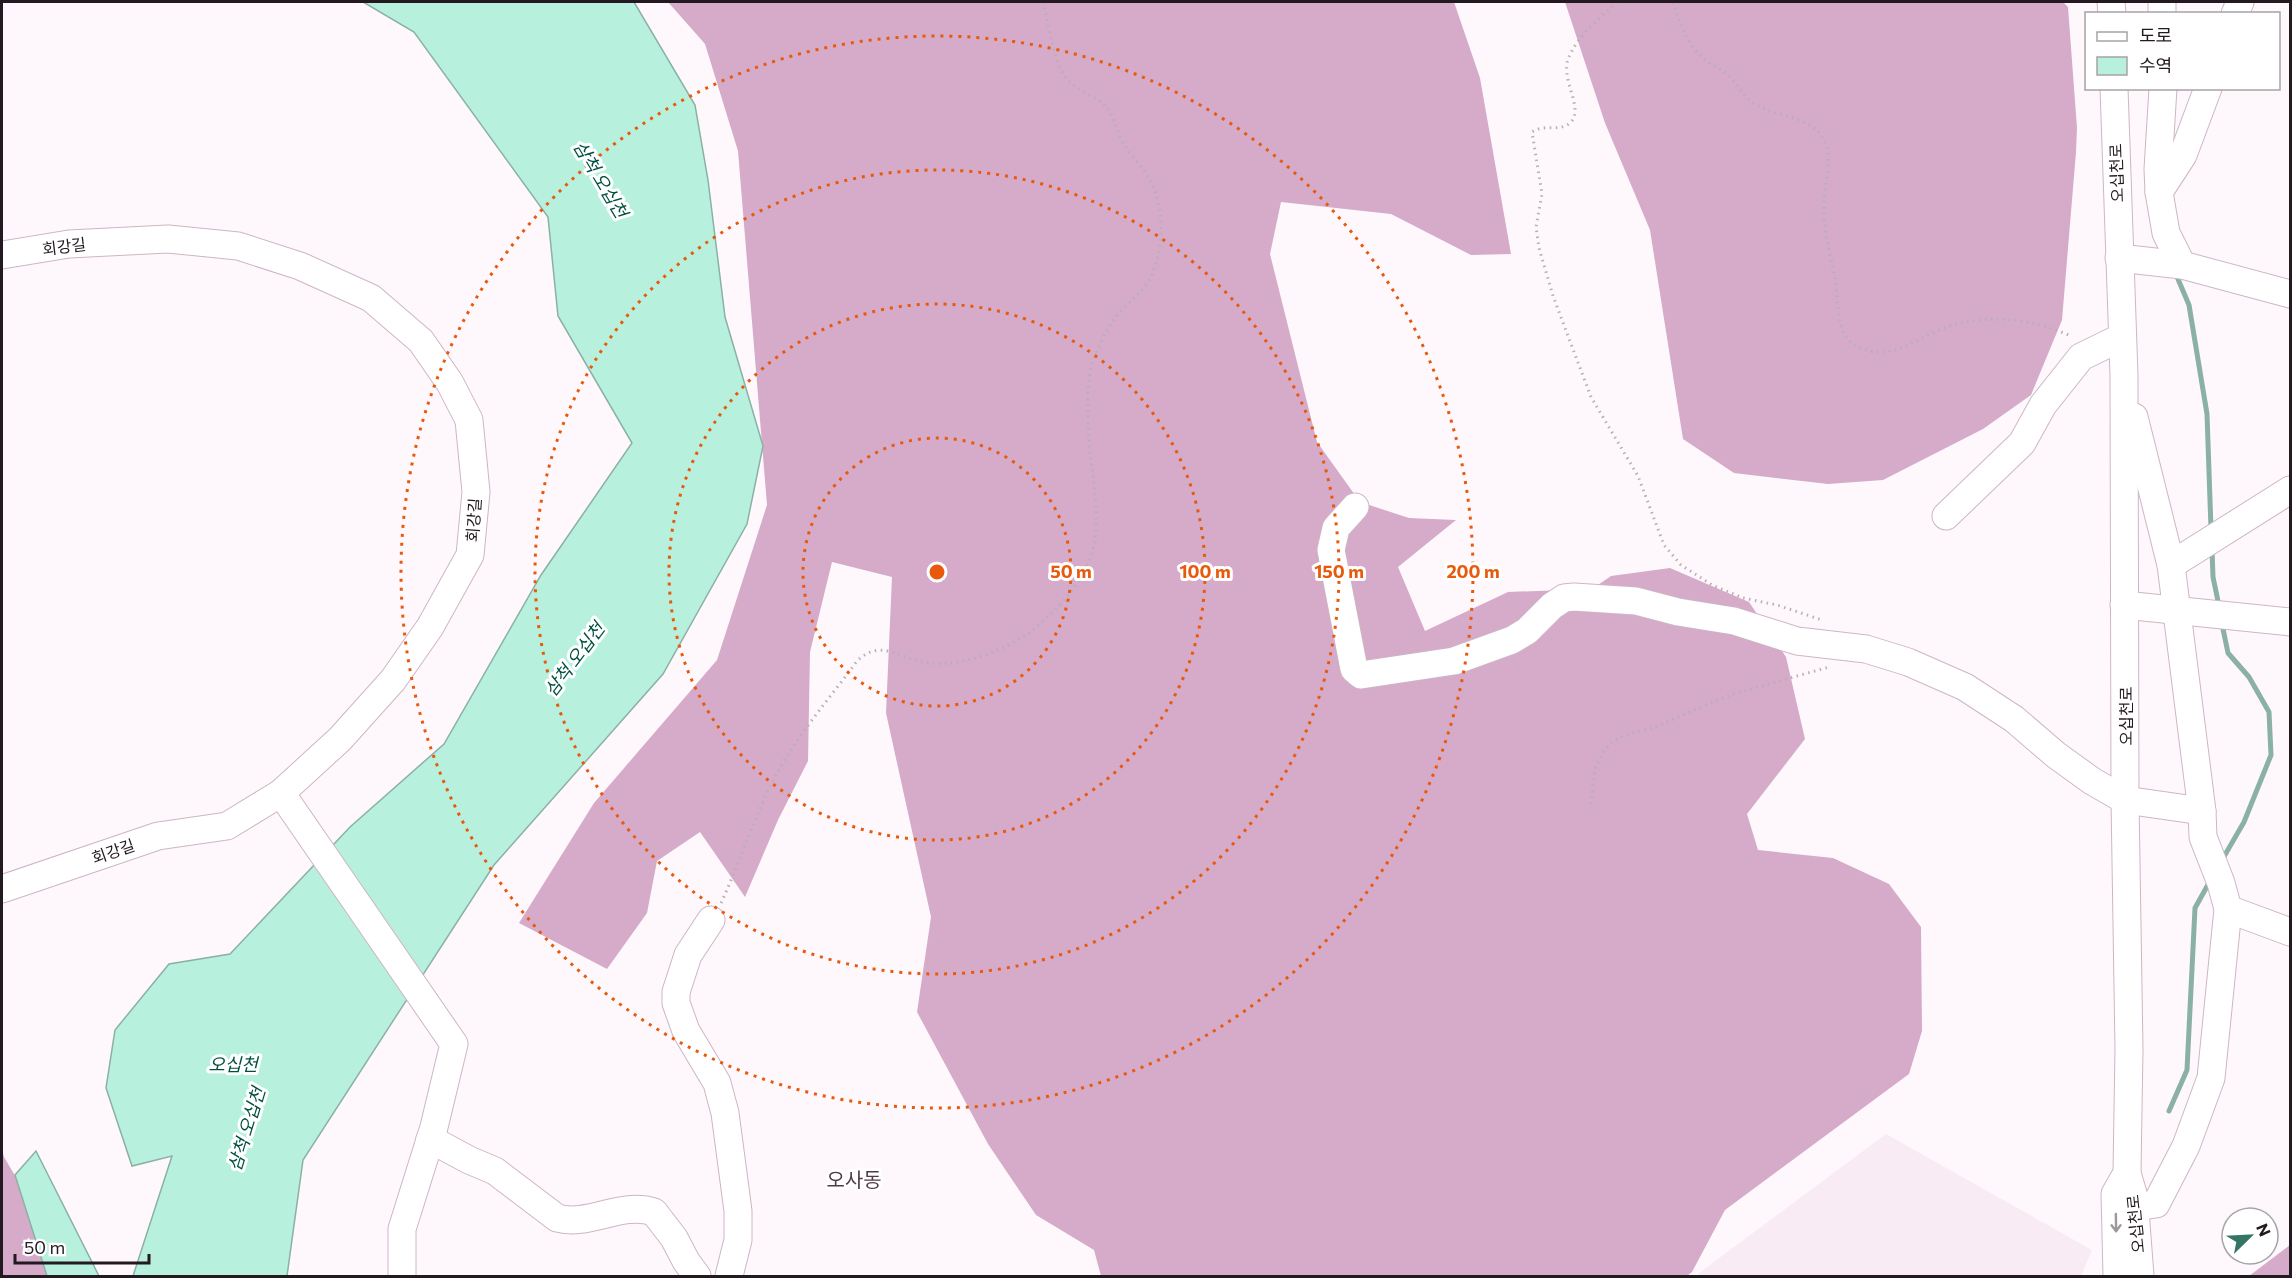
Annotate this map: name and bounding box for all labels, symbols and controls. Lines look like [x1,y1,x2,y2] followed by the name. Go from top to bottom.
[2085,12,2280,90] legend
[2139,24,2172,46] text: 도로
[2139,54,2172,76] text: 수역
[569,136,634,224] water label: 삼척 오십천
[2105,143,2127,203] street label: 오십천로
[41,234,87,258] street label: 회강길
[462,497,484,543] street label: 회강길
[1050,560,1092,582] text: 50 m
[1179,560,1231,582] text: 100 m
[1314,560,1364,582] text: 150 m
[1446,560,1500,582] text: 200 m
[927,562,947,582] centre of rings
[539,616,610,700] water label: 삼척 오십천
[2116,686,2135,745] street label: 오십천로
[89,835,137,867] street label: 회강길
[208,1053,260,1075] water label: 오십천
[223,1082,270,1173] water label: 삼척 오십천
[826,1167,882,1191] district label: 오사동
[2122,1193,2148,1254] street label: 오십천로
[2220,1206,2280,1266] north arrow
[2110,1213,2122,1233] one-way arrow
[2253,1220,2275,1239] text: N
[15,1227,148,1265] scale bar
[24,1236,65,1258] text: 50 m

